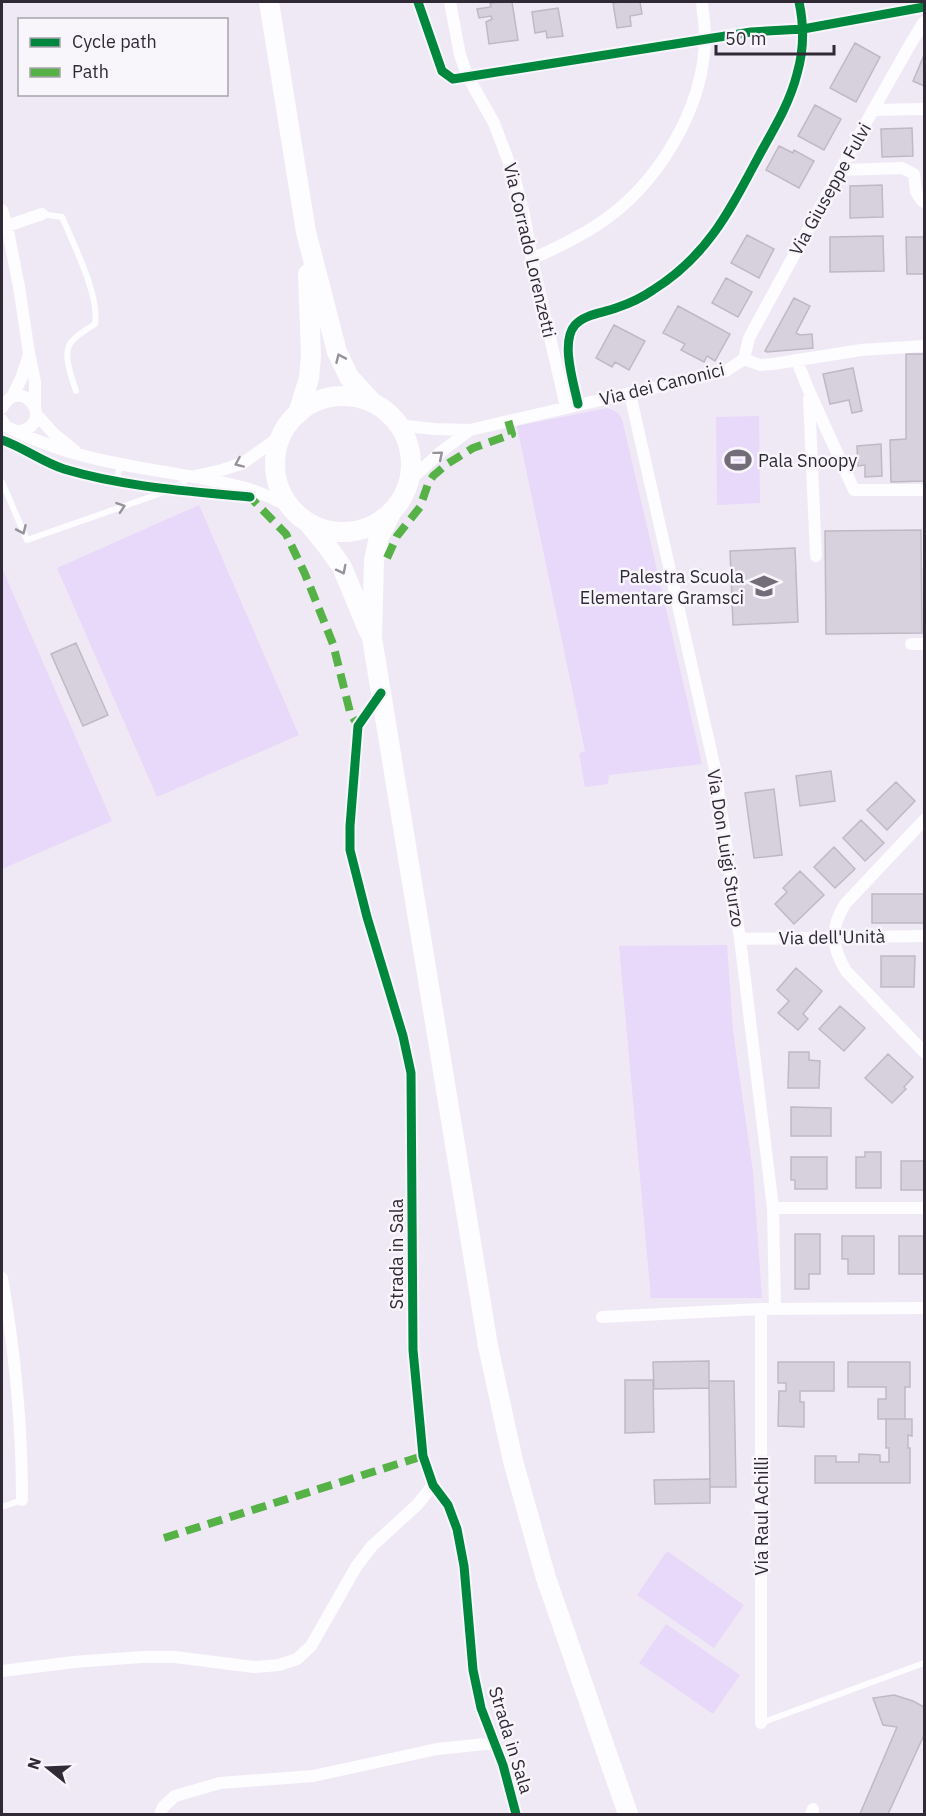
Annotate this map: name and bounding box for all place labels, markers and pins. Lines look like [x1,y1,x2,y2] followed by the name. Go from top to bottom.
[723,445,753,475] sports icon: Pala Snoopy
[758,449,857,472] place label: Pala Snoopy
[580,565,744,609] place label: Palestra Scuola Elementare Gramsci
[749,571,779,601] school or university icon: Palestra Scuola Elementare Gramsci

